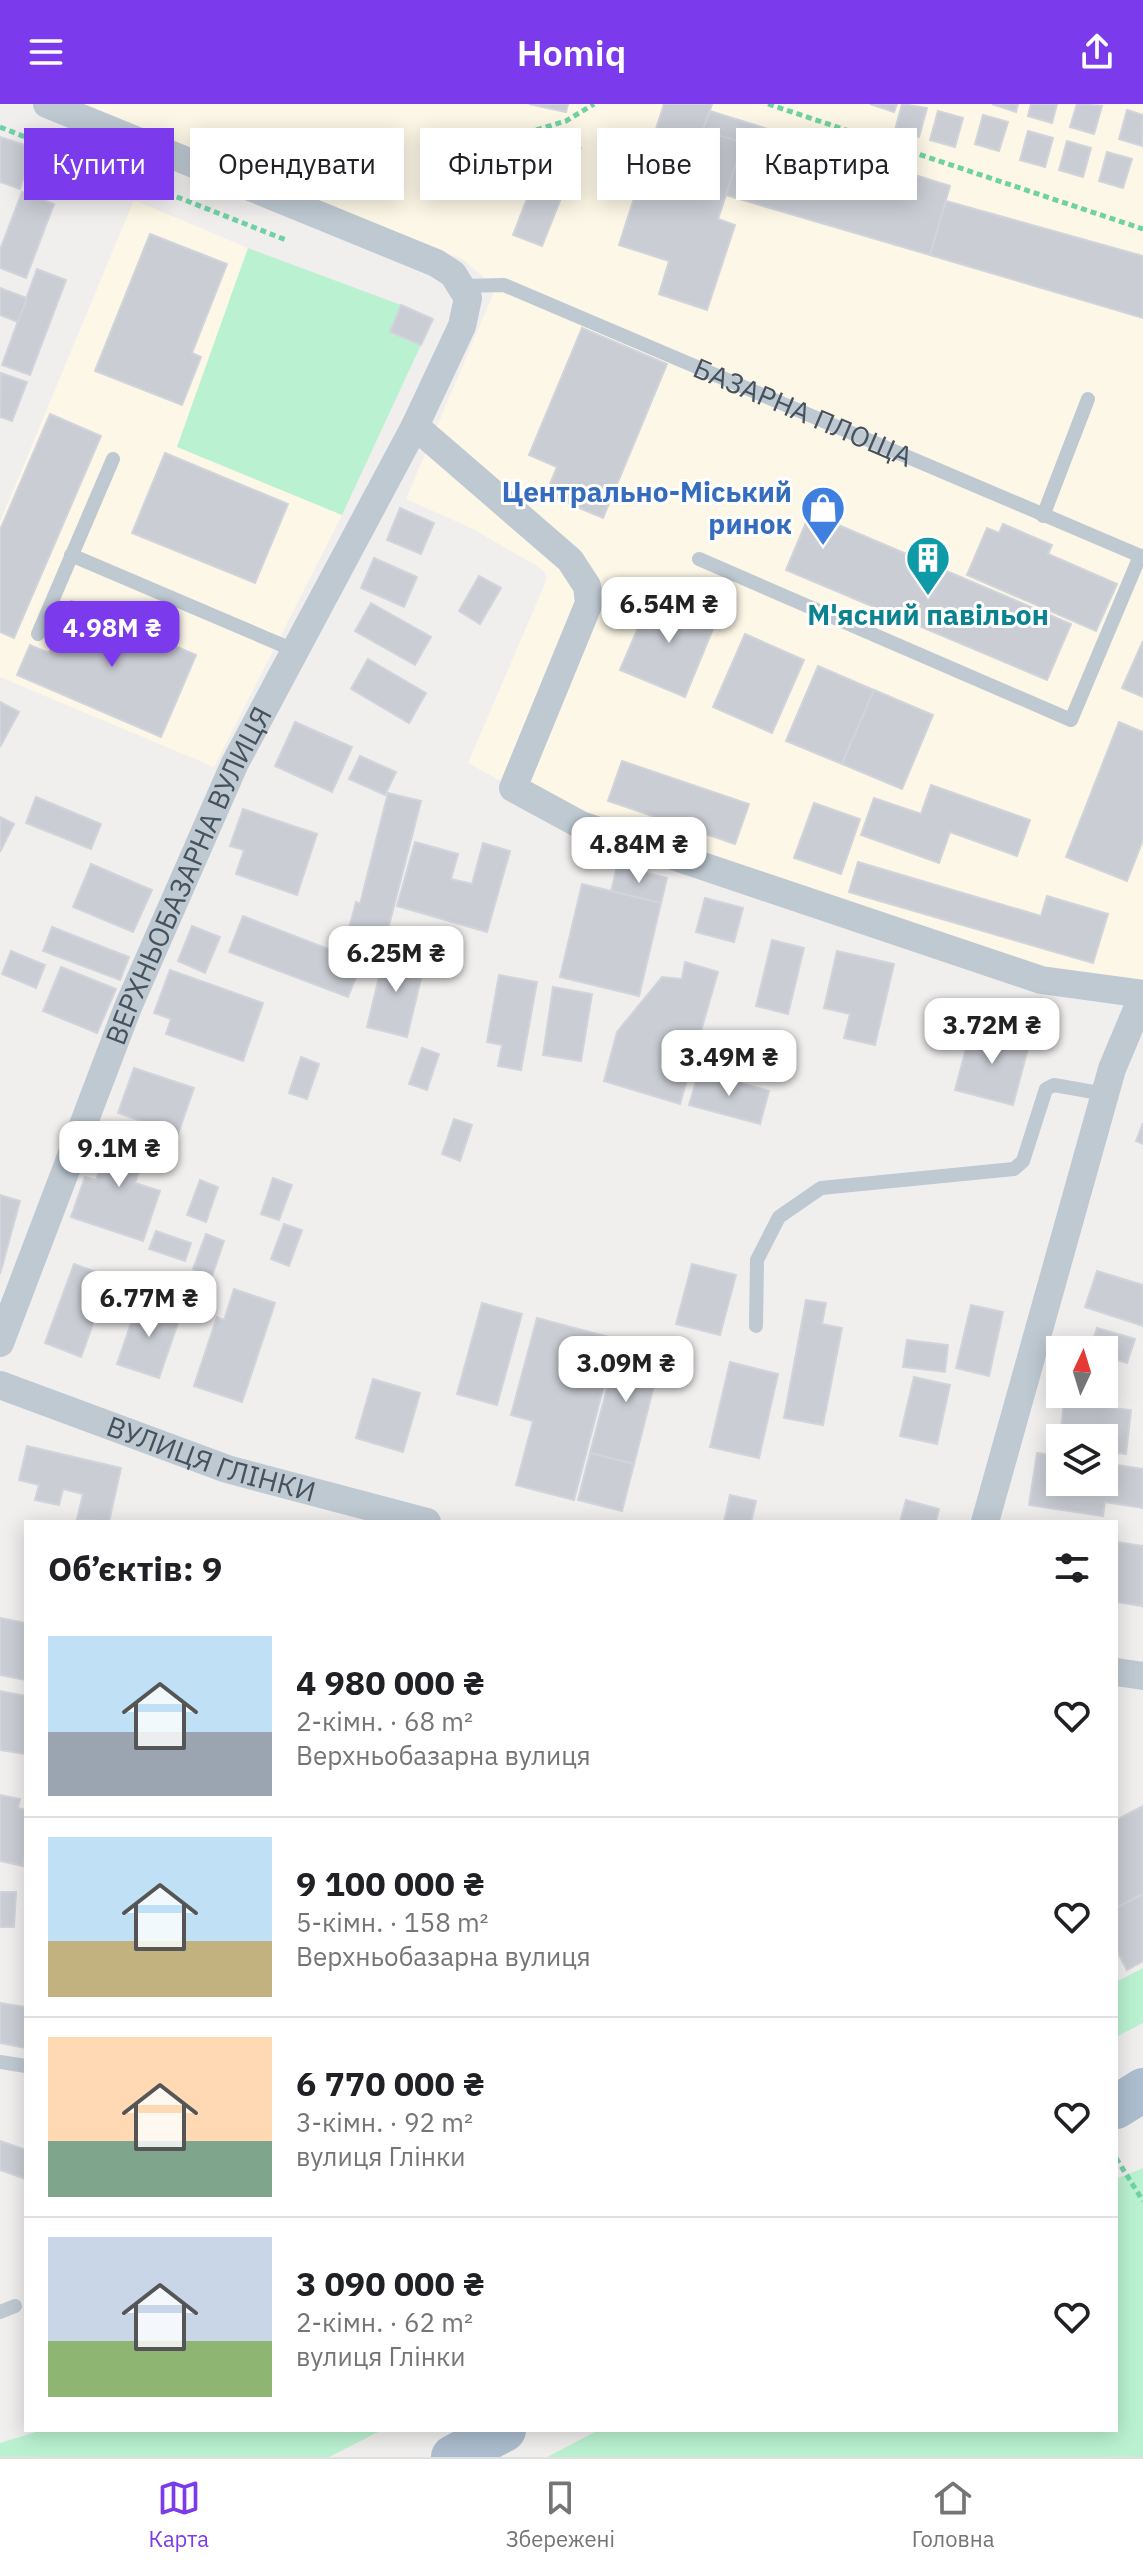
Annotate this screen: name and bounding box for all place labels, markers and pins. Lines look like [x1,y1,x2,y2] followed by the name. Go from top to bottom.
[502,473,792,542] place label: Центрально-Міський ринок
[799,484,847,547] shop icon: Центрально-Міський ринок
[904,534,952,597] building icon: М'ясний павільон
[595,577,743,645] pin: 6.54M ₴
[807,596,1049,633] place label: М'ясний павільон
[38,601,186,669] pin: 4.98M ₴
[565,817,713,885] pin: 4.84M ₴
[322,926,470,994] pin: 6.25M ₴
[918,998,1066,1066] pin: 3.72M ₴
[655,1030,803,1098] pin: 3.49M ₴
[54,1121,184,1189] pin: 9.1M ₴
[75,1271,223,1339] pin: 6.77M ₴
[552,1336,700,1404] pin: 3.09M ₴

